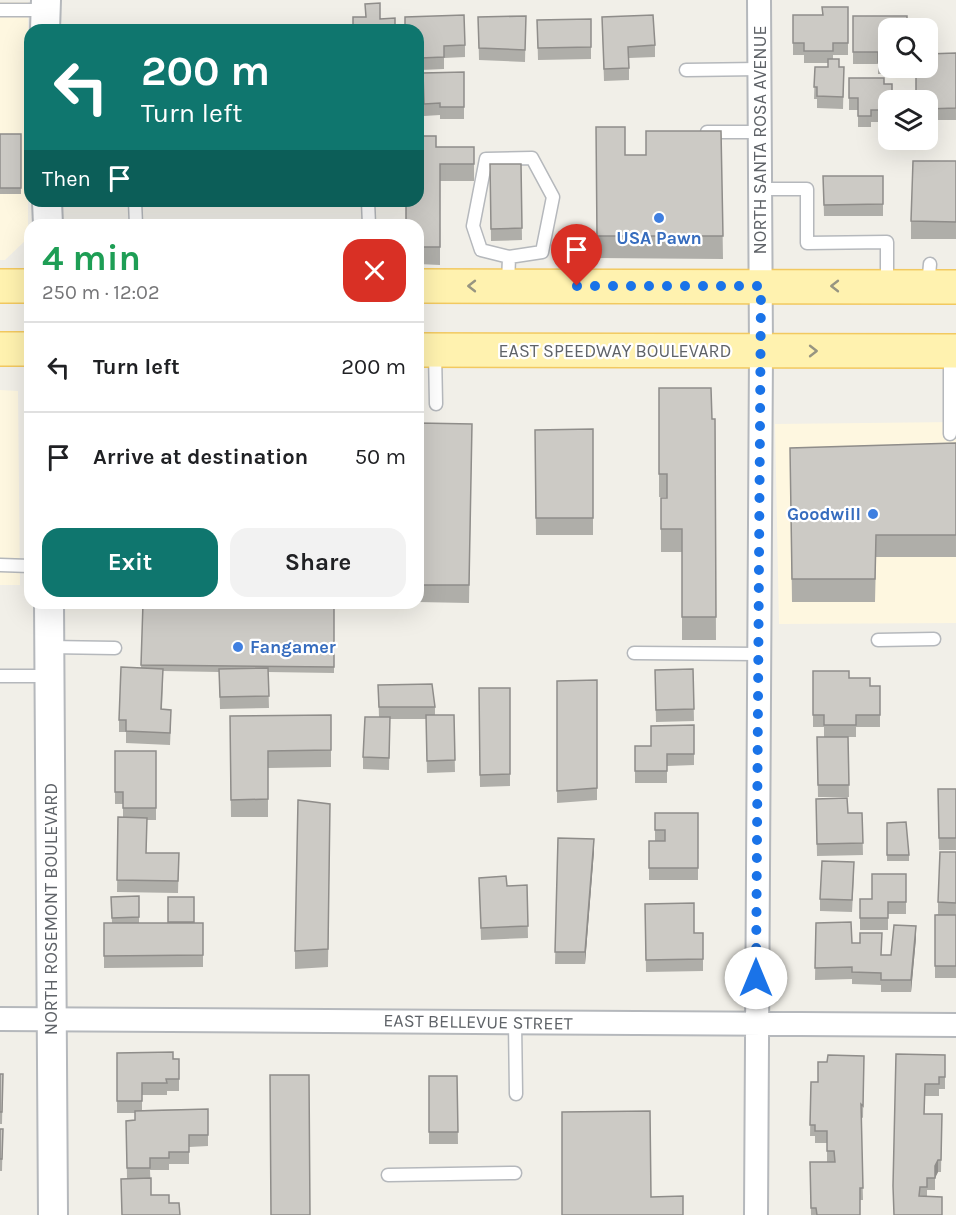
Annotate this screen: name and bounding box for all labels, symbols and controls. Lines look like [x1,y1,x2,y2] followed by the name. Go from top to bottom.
[878,18,938,150] map controls
[878,18,938,78] button: search
[749,25,771,255] street label: NORTH SANTA ROSA AVENUE
[141,46,270,96] text: 200 m
[42,48,120,126] icon: left
[878,90,938,150] button: layers
[141,97,242,129] text: Turn left
[103,162,136,195] icon: arrive
[42,166,91,192] text: Then
[652,211,666,225] marker: USA Pawn
[551,224,602,286] pin
[616,227,702,249] place label: USA Pawn
[560,233,593,266] icon: arrive
[42,237,141,279] text: 4 min
[343,239,406,302] button: close
[467,280,476,292] one-way arrow
[830,280,839,292] one-way arrow
[42,281,160,304] text: 250 m · 12:02
[498,340,732,362] street label: EAST SPEEDWAY BOULEVARD
[808,345,817,357] one-way arrow
[42,351,75,384] icon: left
[93,354,180,380] text: Turn left
[341,354,406,380] text: 200 m
[42,441,75,474] icon: arrive
[93,444,308,470] text: Arrive at destination
[355,444,406,470] text: 50 m
[787,503,861,525] place label: Goodwill
[866,507,880,521] marker: Goodwill
[42,528,218,597] button: Exit
[230,528,406,597] button: Share
[250,636,336,658] place label: Fangamer
[231,640,245,654] marker: Fangamer
[40,783,62,1035] street label: NORTH ROSEMONT BOULEVARD
[724,946,788,1010] position arrow
[383,1009,573,1035] street label: EAST BELLEVUE STREET

